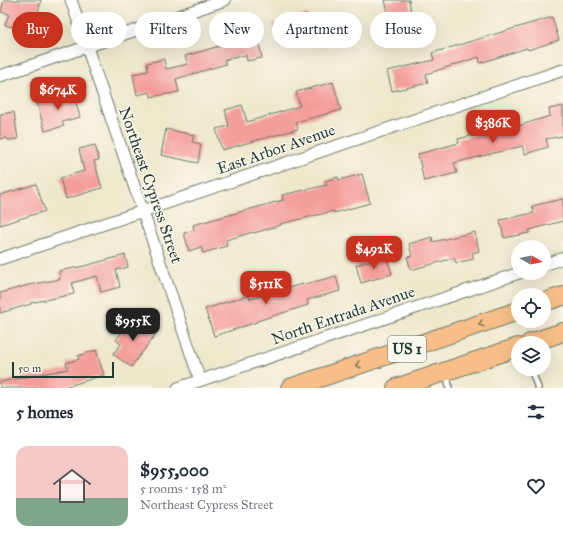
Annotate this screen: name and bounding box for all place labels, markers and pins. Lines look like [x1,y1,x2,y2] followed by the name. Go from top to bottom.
[30,77,86,111] pin: $674K
[465,110,521,144] pin: $386K
[346,236,402,270] pin: $492K
[238,271,294,305] pin: $511K
[105,308,161,342] pin: $955K

